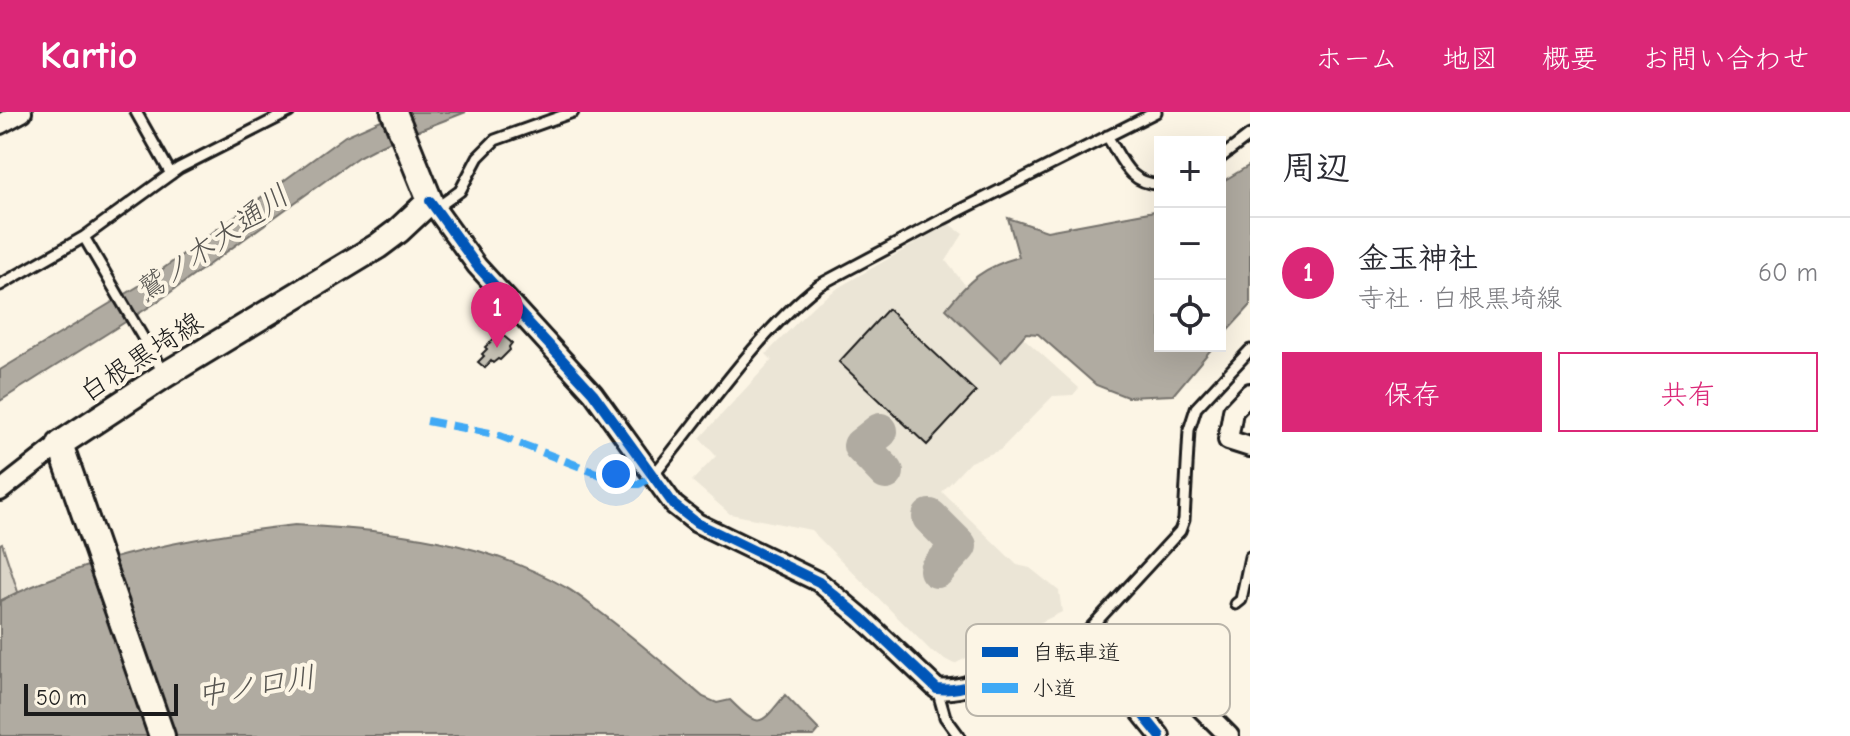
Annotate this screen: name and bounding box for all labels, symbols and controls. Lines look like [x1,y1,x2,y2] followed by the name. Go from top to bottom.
[40,34,137,78] text: Kartio
[1315,43,1398,75] text: ホーム
[1442,43,1498,75] text: 地図
[1542,43,1598,75] text: 概要
[1642,43,1810,75] text: お問い合わせ
[1154,136,1226,352] map controls
[1154,136,1226,208] button: +
[1282,148,1350,188] text: 周辺
[128,178,296,310] water label: 鷲ノ木大通川
[1154,208,1226,280] button: −
[1358,241,1478,276] text: 金玉神社
[1303,258,1313,288] text: 1
[1758,258,1818,288] text: 60 m
[1154,280,1226,352] button: locate
[471,282,523,348] pin: 1
[1358,284,1562,314] text: 寺社 · 白根黒埼線
[74,305,208,409] street label: 白根黒埼線
[1282,352,1542,432] button: 保存
[1558,352,1818,432] button: 共有
[596,454,636,494] your location
[966,624,1230,716] legend
[1032,640,1120,666] text: 自転車道
[194,659,318,713] water label: 中ノ口川
[1032,676,1076,702] text: 小道
[24,680,178,716] scale bar
[36,685,87,711] text: 50 m

